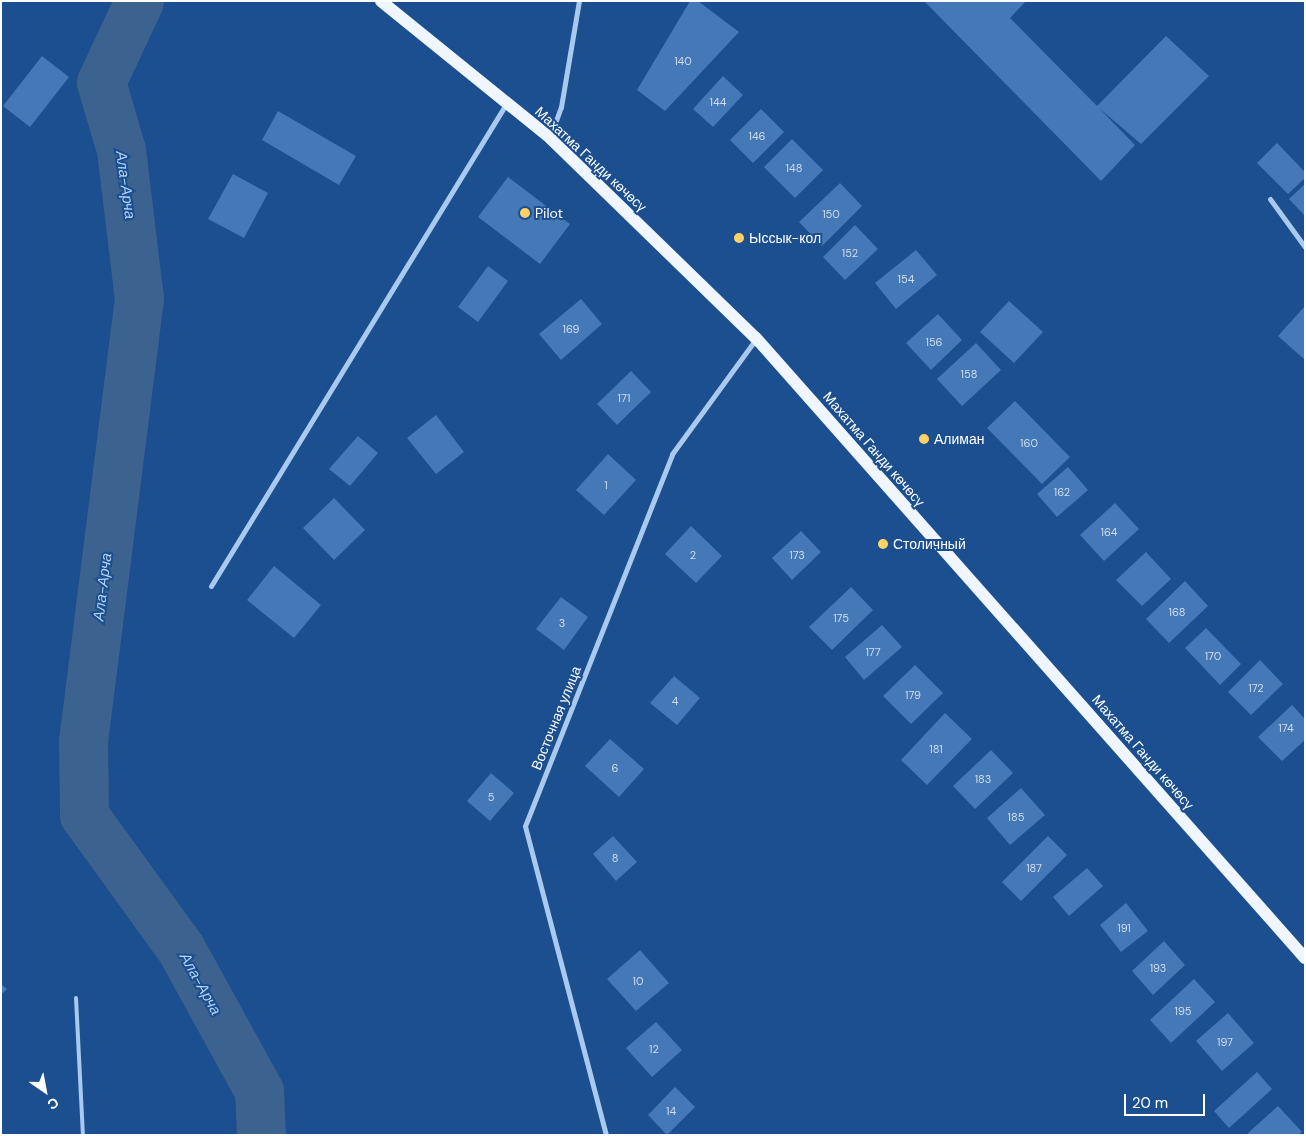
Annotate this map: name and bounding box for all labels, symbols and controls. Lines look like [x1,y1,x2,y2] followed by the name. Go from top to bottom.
[674,54,692,68] house number: 140
[710,95,726,109] house number: 144
[532,103,650,215] street label: Махатма Ганди көчөсү
[748,129,766,143] house number: 146
[111,150,139,220] water label: Ала-Арча
[786,161,802,175] house number: 148
[535,205,563,221] place label: Pilot
[519,207,531,219] marker: Pilot
[822,207,840,221] house number: 150
[749,230,821,246] place label: Ыссык-кол
[733,232,745,244] marker: Ыссык-кол
[842,246,858,260] house number: 152
[898,272,914,286] house number: 154
[562,322,580,336] house number: 169
[925,335,943,349] house number: 156
[961,367,977,381] house number: 158
[820,388,928,510] street label: Махатма Ганди көчөсү
[618,391,630,405] house number: 171
[934,431,984,447] place label: Алиман
[918,433,930,445] marker: Алиман
[1020,436,1038,450] house number: 160
[604,478,608,492] house number: 1
[1054,485,1070,499] house number: 162
[1100,525,1118,539] house number: 164
[893,536,966,552] place label: Столичный
[877,538,889,550] marker: Столичный
[690,548,696,562] house number: 2
[789,548,805,562] house number: 173
[90,552,116,622] water label: Ала-Арча
[1168,605,1186,619] house number: 168
[833,611,849,625] house number: 175
[559,616,565,630] house number: 3
[865,645,881,659] house number: 177
[1205,649,1221,663] house number: 170
[528,664,584,772] street label: Восточная улица
[1248,681,1264,695] house number: 172
[905,688,921,702] house number: 179
[1089,691,1197,813] street label: Махатма Ганди көчөсү
[672,694,678,708] house number: 4
[1278,721,1294,735] house number: 174
[929,742,943,756] house number: 181
[612,761,618,775] house number: 6
[975,772,991,786] house number: 183
[488,790,494,804] house number: 5
[1008,810,1024,824] house number: 185
[612,851,618,865] house number: 8
[1026,861,1042,875] house number: 187
[1117,921,1131,935] house number: 191
[176,950,224,1018] water label: Ала-Арча
[1150,961,1166,975] house number: 193
[633,974,643,988] house number: 10
[1174,1004,1192,1018] house number: 195
[1217,1035,1233,1049] house number: 197
[649,1042,659,1056] house number: 12
[20,1066,70,1116] north arrow
[1126,1084,1207,1116] scale bar
[44,1093,62,1114] text: С
[1132,1093,1168,1113] text: 20 m
[666,1104,676,1118] house number: 14

